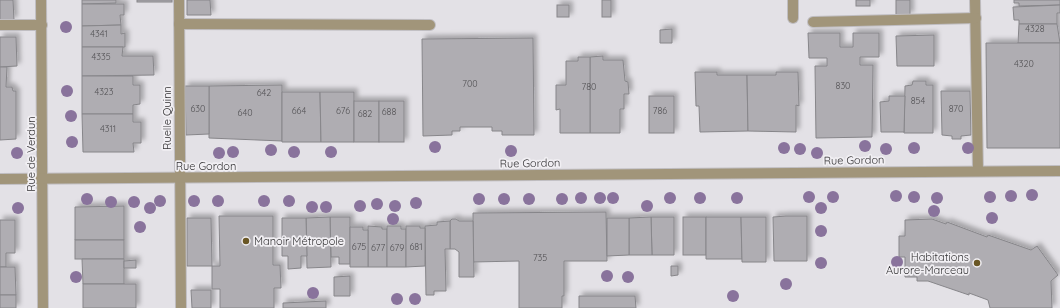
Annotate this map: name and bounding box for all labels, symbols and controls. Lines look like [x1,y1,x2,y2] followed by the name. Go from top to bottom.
[1025,23,1045,34] house number: 4328
[90,28,108,39] house number: 4341
[91,51,111,62] house number: 4335
[1014,58,1034,69] house number: 4320
[462,78,478,89] house number: 700
[836,80,850,91] house number: 830
[582,81,596,92] house number: 780
[94,86,114,97] house number: 4323
[160,86,174,150] street label: Ruelle Quinn
[257,87,271,98] house number: 642
[911,95,926,106] house number: 854
[191,103,205,114] house number: 630
[949,103,963,114] house number: 870
[292,105,307,116] house number: 664
[336,105,350,116] house number: 676
[653,105,667,116] house number: 786
[382,106,396,117] house number: 688
[237,107,253,118] house number: 640
[358,108,372,119] house number: 682
[24,116,38,192] street label: Rue de Verdun
[100,123,116,134] house number: 4311
[824,152,884,168] street label: Rue Gordon
[500,155,560,171] street label: Rue Gordon
[176,159,236,173] street label: Rue Gordon
[254,234,344,248] place label: Manoir Métropole
[241,236,251,246] marker: Manoir Métropole
[352,241,366,252] house number: 675
[409,241,423,252] house number: 681
[371,242,385,253] house number: 677
[390,242,404,253] house number: 679
[886,250,969,277] place label: Habitations Aurore-Marceau
[533,252,547,263] house number: 735
[972,258,982,268] marker: Habitations Aurore-Marceau

